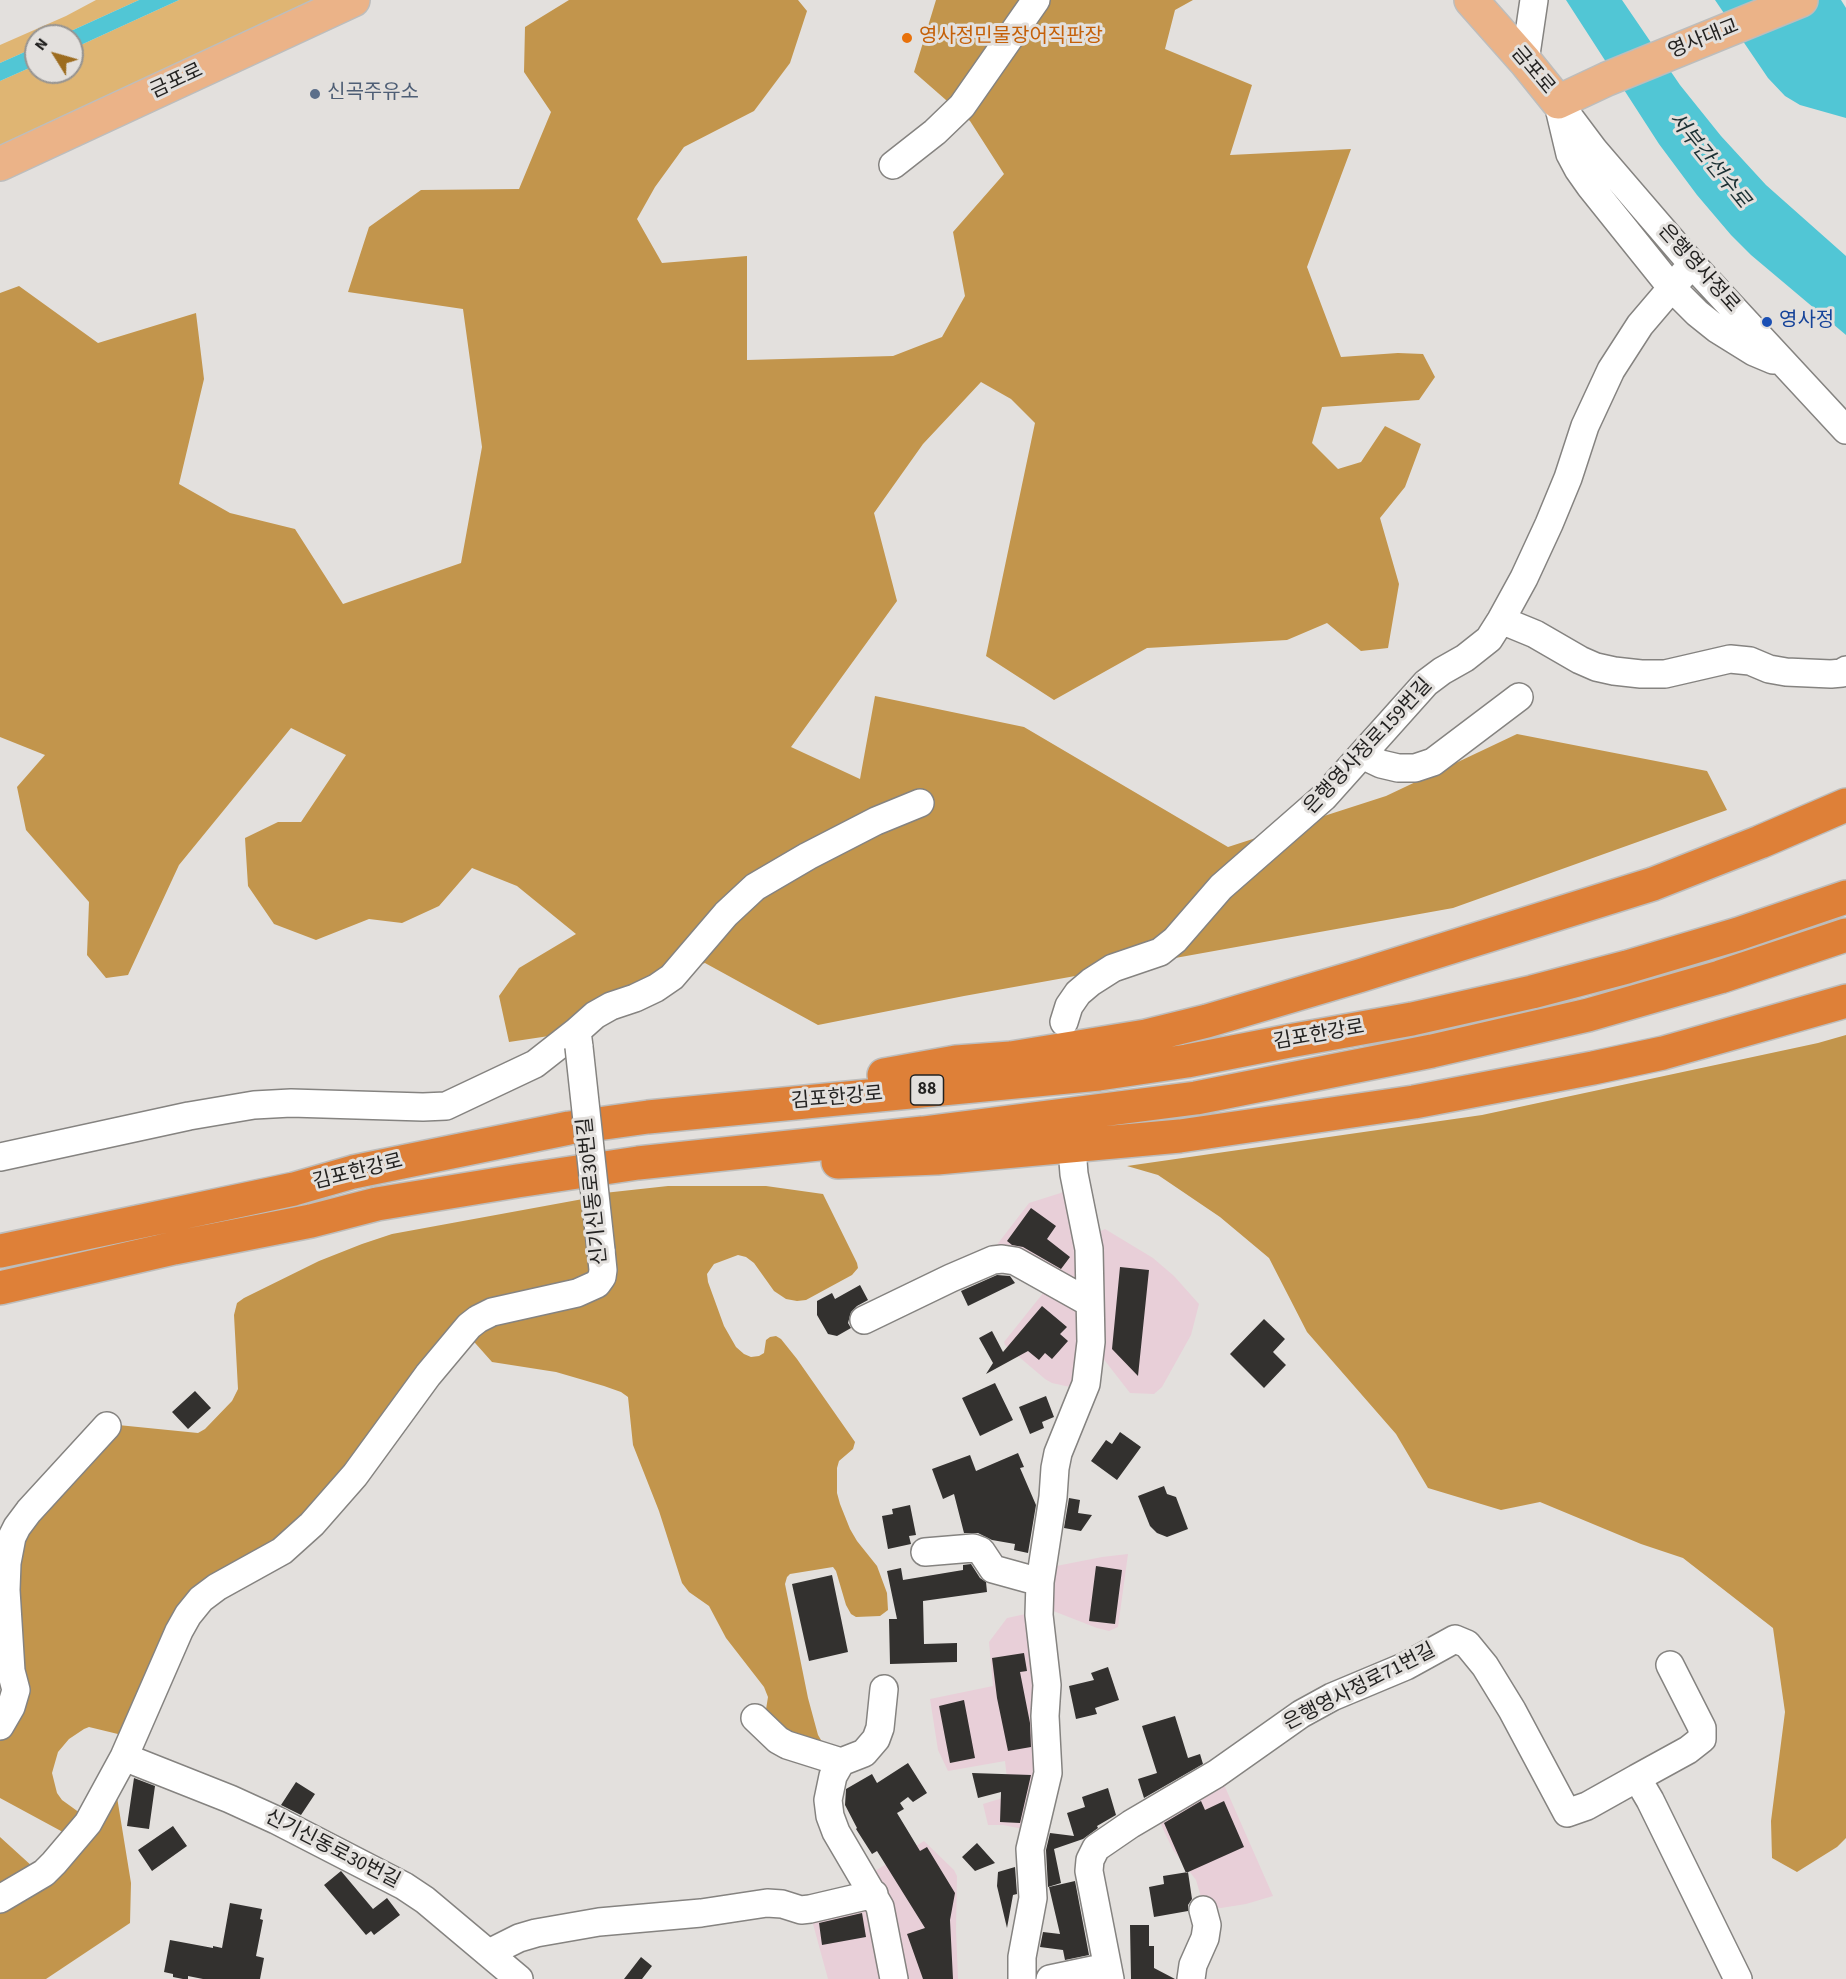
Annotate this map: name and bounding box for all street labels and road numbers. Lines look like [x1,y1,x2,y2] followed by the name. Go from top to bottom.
[1665,15,1743,65] street label: 영사대교
[1505,42,1559,100] street label: 금포로
[147,59,207,105] street label: 금포로
[1652,220,1744,318] street label: 은행영사정로
[1300,674,1438,820] street label: 은행영사정로159번길
[1272,1016,1366,1056] street label: 김포한강로
[910,1075,944,1105] road number: 88
[790,1083,884,1115] street label: 김포한강로
[574,1116,614,1266] street label: 신기신동로30번길
[310,1150,406,1196] street label: 김포한강로
[1280,1639,1440,1737] street label: 은행영사정로71번길
[260,1806,404,1894] street label: 신기신동로30번길

